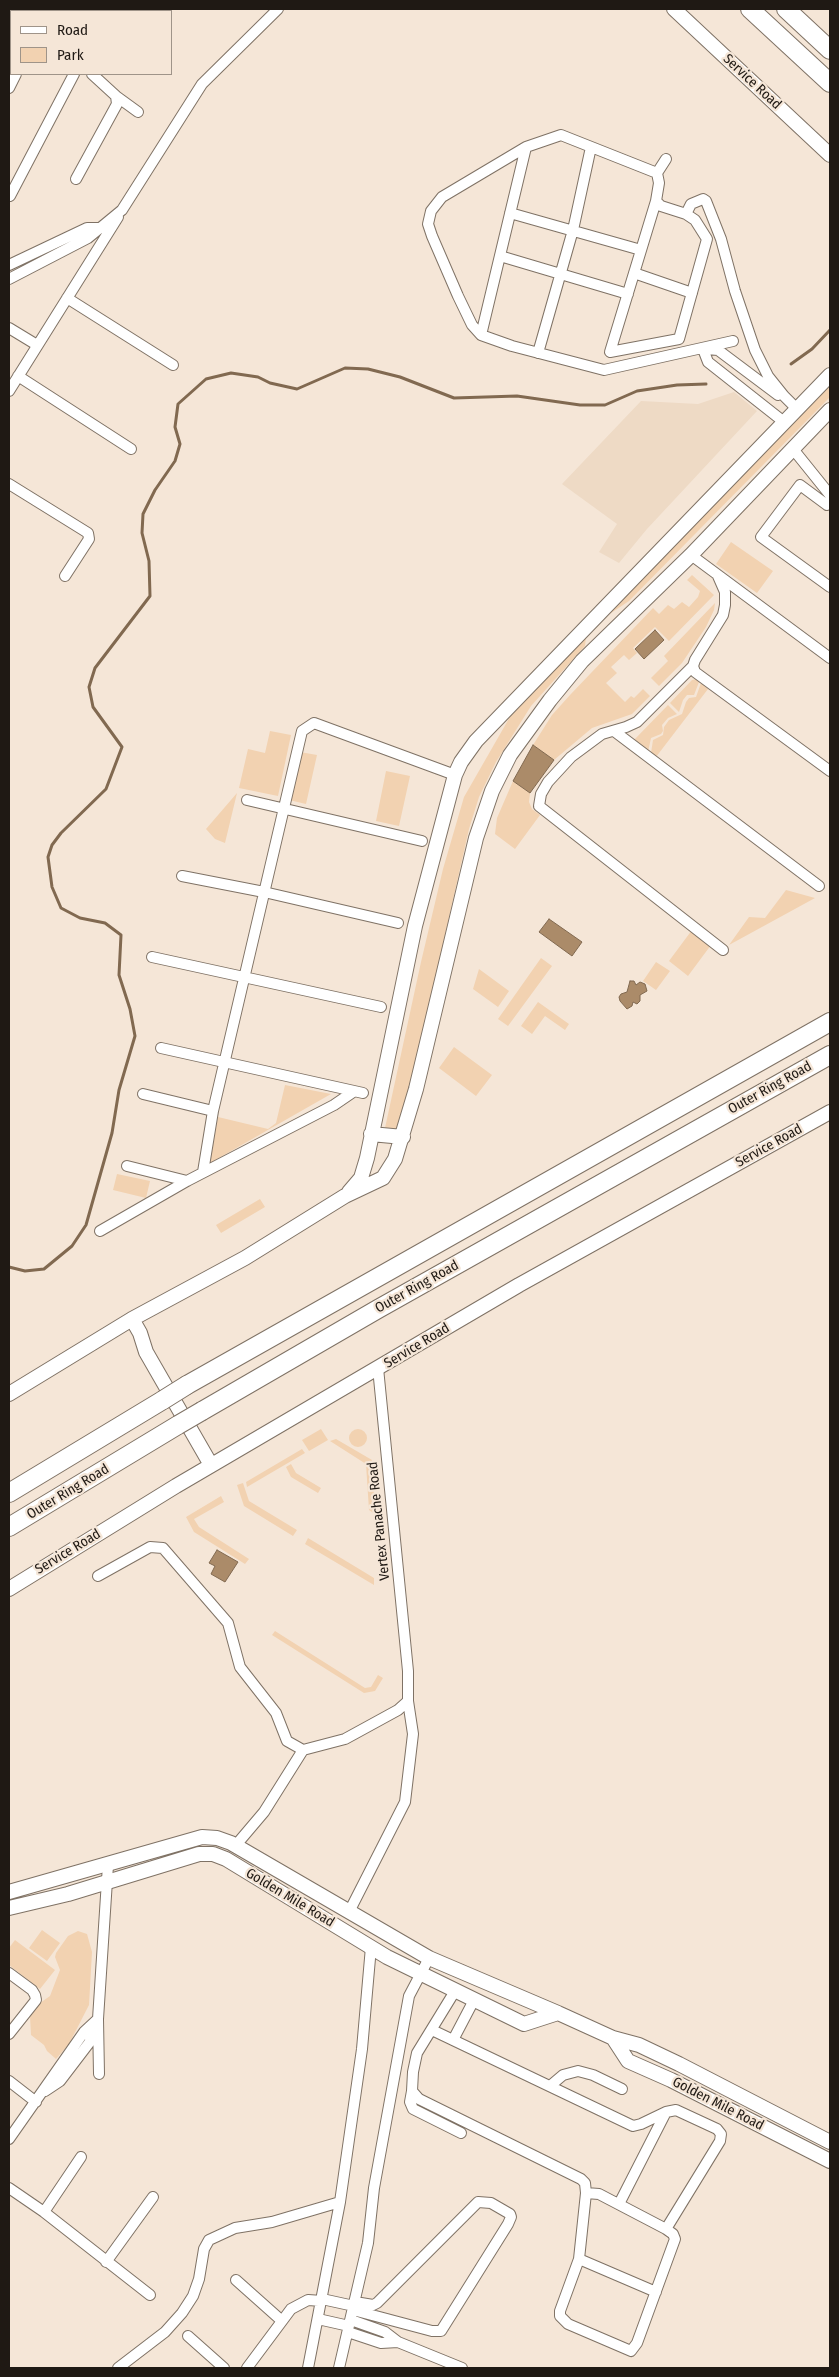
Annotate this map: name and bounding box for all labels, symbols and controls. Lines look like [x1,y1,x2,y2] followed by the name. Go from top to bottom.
[10,10,172,75] legend
[57,21,88,39] text: Road
[57,46,84,64] text: Park
[719,51,785,113] street label: Service Road
[725,1058,815,1118] street label: Outer Ring Road
[733,1121,805,1171] street label: Service Road
[372,1257,462,1317] street label: Outer Ring Road
[381,1320,453,1372] street label: Service Road
[24,1461,112,1523] street label: Outer Ring Road
[364,1461,394,1581] street label: Vertex Panache Road
[32,1526,104,1578] street label: Service Road
[243,1865,337,1931] street label: Golden Mile Road
[669,2074,767,2134] street label: Golden Mile Road

